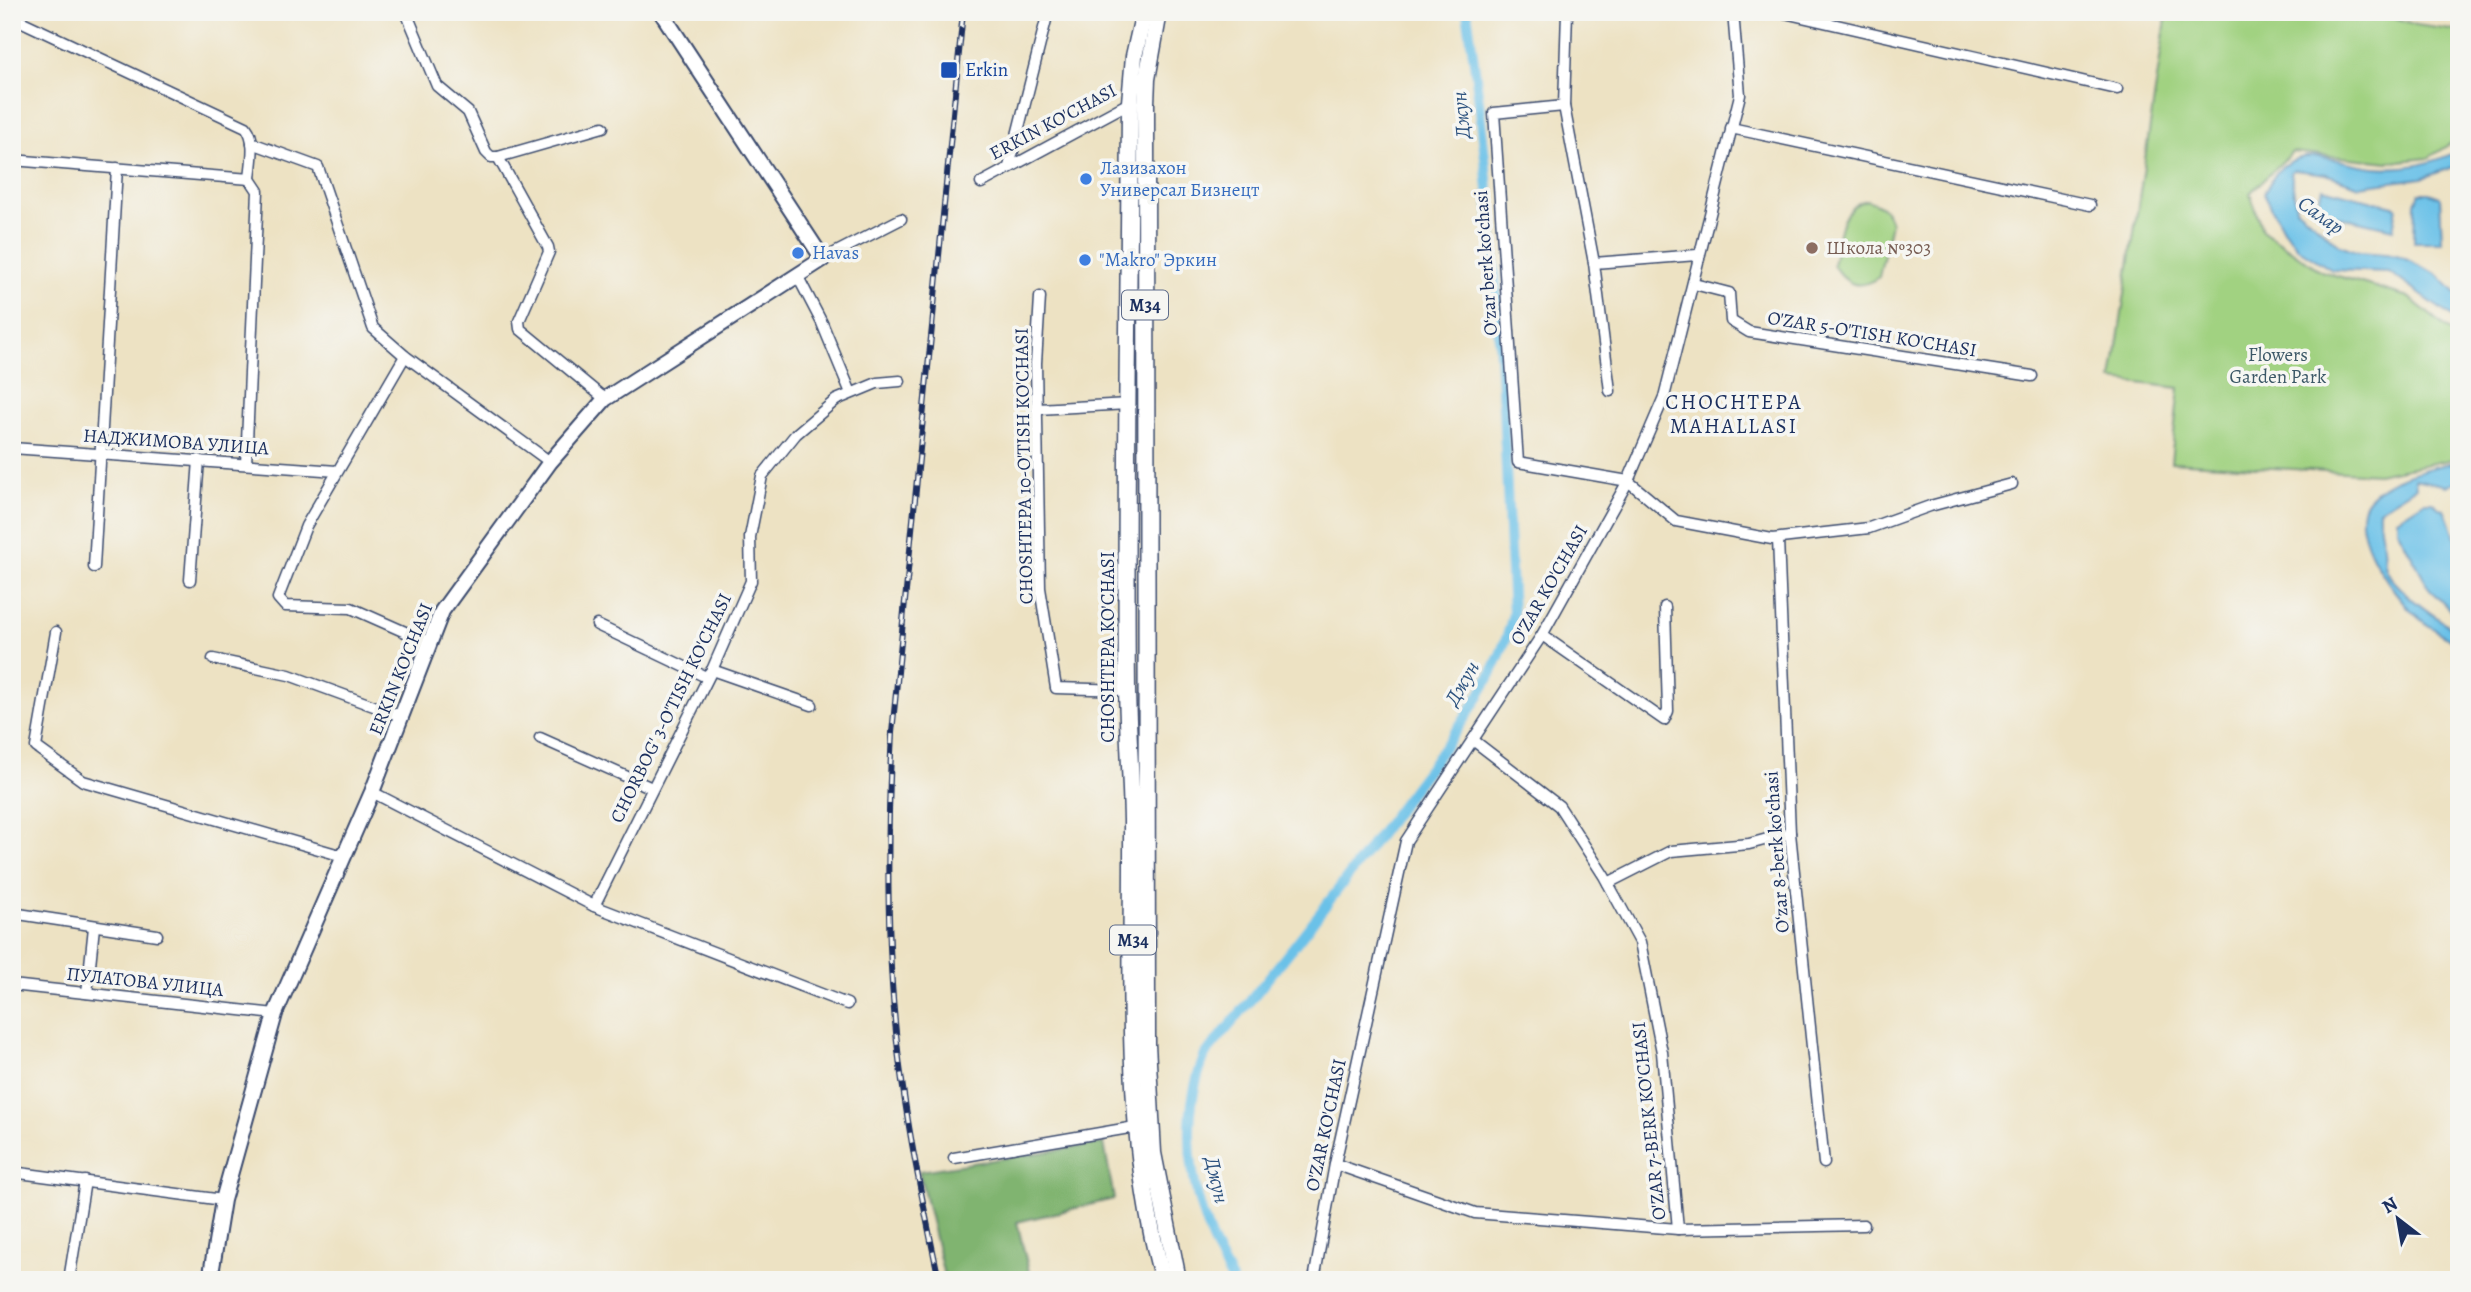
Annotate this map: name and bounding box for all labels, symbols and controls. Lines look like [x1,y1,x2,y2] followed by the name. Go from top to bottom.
[965,57,1008,83] place label: Erkin
[939,60,959,80] marker: Erkin
[985,78,1121,166] street label: ERKIN KO'CHASI
[1445,90,1477,142] water label: Джун
[1100,155,1260,203] place label: Лазизахон Универсал Бизнецт
[1078,171,1094,187] marker: Лазизахон Универсал Бизнецт
[1468,189,1504,337] street label: Oʻzar berk koʻchasi
[2292,189,2350,241] water label: Салар
[1826,235,1931,261] place label: Школа №303
[812,240,859,266] place label: Havas
[1804,240,1820,256] marker: Школа №303
[790,245,806,261] marker: Havas
[1099,247,1217,273] place label: "Makro" Эркин
[1077,252,1093,268] marker: "Makro" Эркин
[1122,290,1168,320] road number: M34
[1766,305,1978,363] street label: O'ZAR 5-O'TISH KO'CHASI
[1009,328,1039,604] street label: CHOSHTEPA 10-O'TISH KO'CHASI
[2230,342,2327,390] park label: Flowers Garden Park
[1665,388,1803,440] district label: CHOCHTEPA MAHALLASI
[82,423,271,462] street label: НАДЖИМОВА УЛИЦА
[1504,520,1594,650] street label: O'ZAR KO'CHASI
[1095,551,1121,743] street label: CHOSHTEPA KO'CHASI
[604,589,738,827] street label: CHORBOG' 3-O'TISH KO'CHASI
[363,599,439,739] street label: ERKIN KO'CHASI
[1437,655,1486,712] water label: Джун
[1758,770,1796,934] street label: Oʻzar 8-berk koʻchasi
[1110,925,1156,954] road number: M34
[65,961,226,1003] street label: ПУЛАТОВА УЛИЦА
[1626,1021,1672,1221] street label: O'ZAR 7-BERK KO'CHASI
[1299,1056,1353,1194] street label: O'ZAR KO'CHASI
[1198,1152,1236,1206] water label: Джун
[2362,1184,2432,1254] north arrow
[2377,1190,2403,1220] text: N

